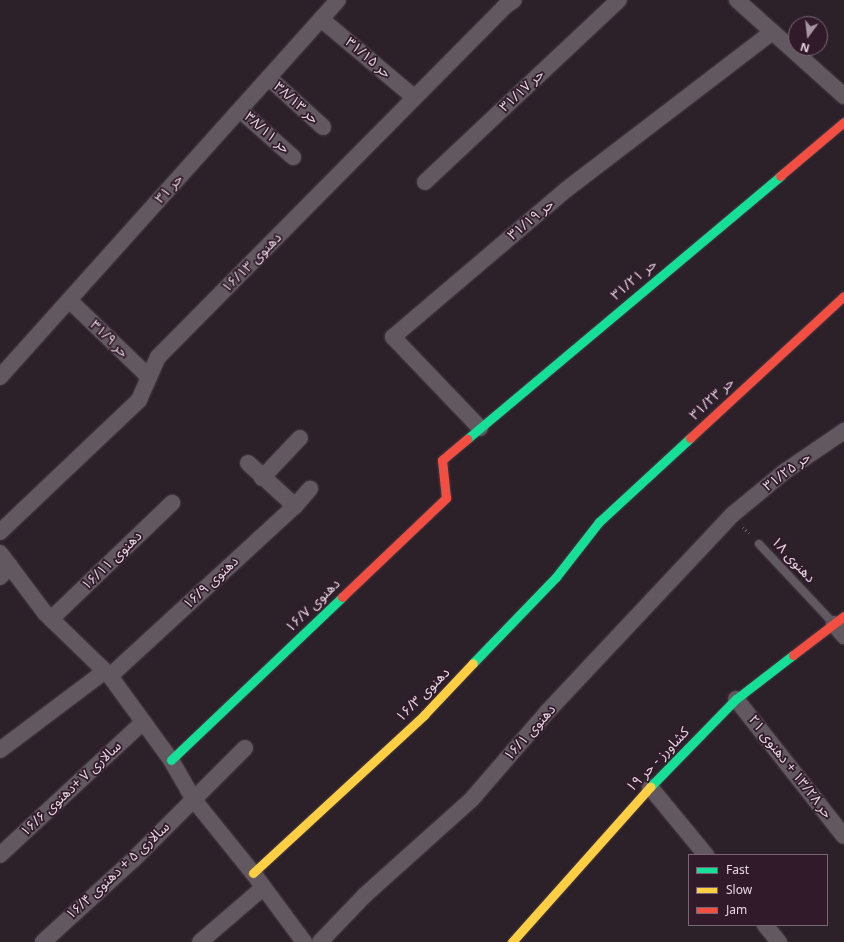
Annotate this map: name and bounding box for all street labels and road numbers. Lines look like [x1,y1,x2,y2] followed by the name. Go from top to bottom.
[342,34,394,82] street label: حر ۳۱/۱۵
[496,66,548,116] street label: حر ۳۱/۱۷
[270,78,322,128] street label: حر ۳۸/۱۳
[241,109,293,157] street label: حر ۳۸/۱۱
[152,171,186,207] street label: حر ۳۱
[505,196,557,244] street label: حر ۳۱/۱۹
[219,230,285,296] street label: دهنوی ۱۶/۱۳
[608,256,660,304] street label: حر ۳۱/۲۱
[86,317,132,361] street label: حر ۳۱/۹
[686,374,738,424] street label: حر ۳۱/۲۳
[760,449,814,495] street label: حر ۳۱/۲۵
[78,528,146,594] street label: دهنوی ۱۶/۱۱
[768,534,818,586] street label: دهنوی ۱۸
[180,553,242,613] street label: دهنوی ۱۶/۹
[282,576,344,636] street label: دهنوی ۱۶/۷
[392,664,454,726] street label: دهنوی ۱۶/۳
[500,702,560,764] street label: دهنوی ۱۶/۱
[744,712,836,822] street label: حر ۱۳/۲۸ + دهنوی ۲۱
[623,724,693,796] street label: کشاورز - حر ۱۹
[17,738,125,840] street label: سالاری ۷ +دهنوی ۱۶/۶
[63,819,173,923] street label: سالاری ۵ + دهنوی ۱۶/۴

